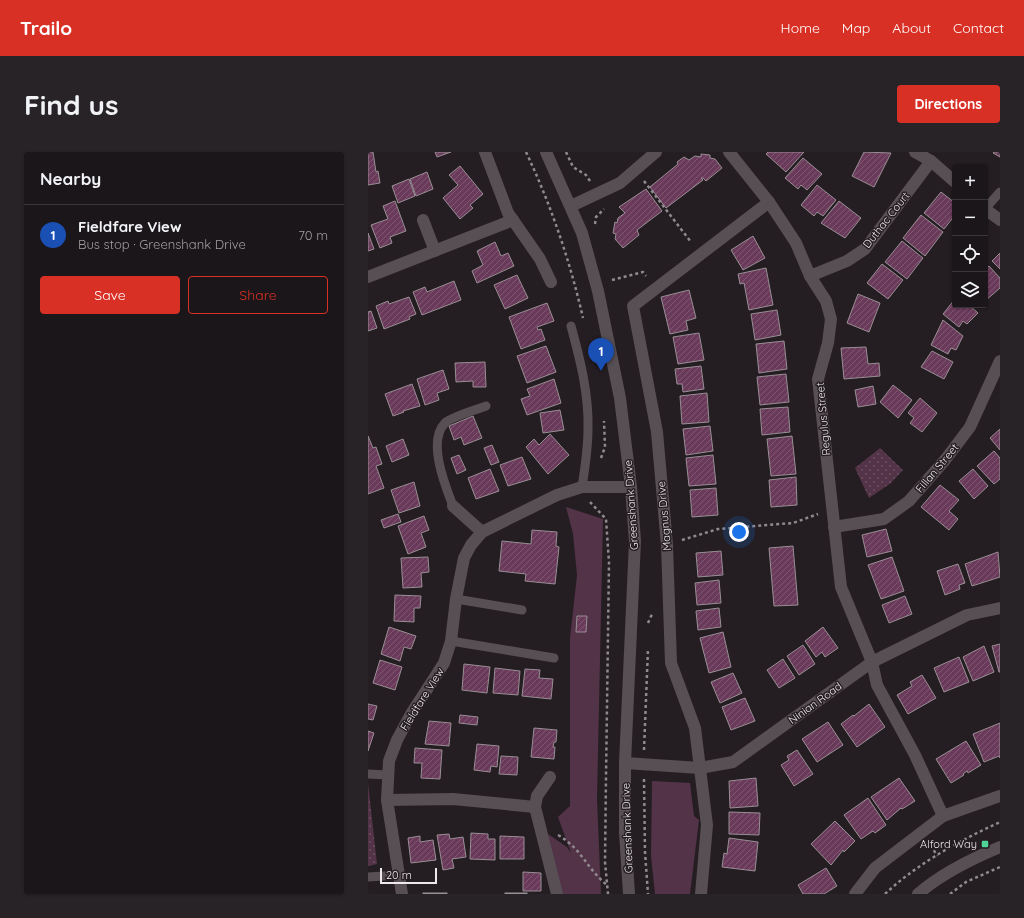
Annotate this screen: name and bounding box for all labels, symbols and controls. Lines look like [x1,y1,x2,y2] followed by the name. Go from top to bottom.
[20,16,72,40] text: Trailo
[781,19,820,37] text: Home
[842,19,870,37] text: Map
[892,19,931,37] text: About
[953,19,1004,37] text: Contact
[897,85,1000,123] button: Directions
[24,87,118,122] text: Find us
[952,164,988,308] map controls
[952,164,988,200] button: +
[40,168,101,189] text: Nearby
[860,189,912,251] street label: Duthac Court
[952,200,988,236] button: −
[78,217,181,236] text: Fieldfare View
[50,227,56,243] text: 1
[298,227,328,243] text: 70 m
[78,236,246,252] text: Bus stop · Greenshank Drive
[952,236,988,272] button: locate
[952,272,988,308] button: layers
[40,276,180,314] button: Save
[188,276,328,314] button: Share
[588,338,614,371] pin: 1
[813,382,833,456] street label: Regulus Street
[912,440,962,495] street label: Fillan Street
[621,460,641,550] street label: Greenshank Drive
[654,481,674,551] street label: Magnus Drive
[729,522,749,542] your location
[397,665,447,733] street label: Fieldfare View
[786,679,844,727] street label: Ninian Road
[618,783,636,873] street label: Greenshank Drive
[920,837,977,851] place label: Alford Way
[980,839,990,849] marker: Alford Way
[380,866,437,885] scale bar
[386,868,412,882] text: 20 m

